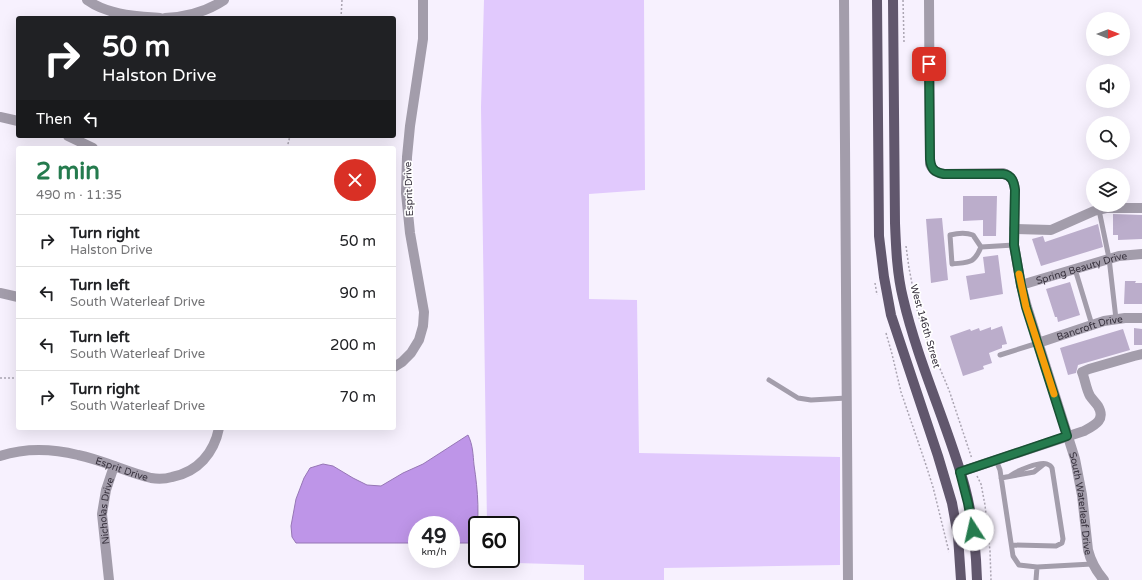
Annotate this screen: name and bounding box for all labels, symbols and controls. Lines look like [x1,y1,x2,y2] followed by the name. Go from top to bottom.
[1086,12,1130,56] north arrow
[1086,12,1130,212] map controls
[102,30,170,64] text: 50 m
[36,32,88,84] icon: right
[912,47,946,81] pin
[918,53,940,75] icon: arrive
[102,64,216,86] text: Halston Drive
[1086,64,1130,108] button: sound
[80,108,102,130] icon: left
[36,110,72,128] text: Then
[1086,116,1130,160] button: search
[36,157,100,186] text: 2 min
[334,159,376,201] button: close
[402,161,416,217] street label: Esprit Drive
[1086,168,1130,212] button: layers
[36,187,122,203] text: 490 m · 11:35
[70,224,140,242] text: Turn right
[36,230,58,252] icon: right
[339,232,376,250] text: 50 m
[70,242,153,258] text: Halston Drive
[1035,250,1128,287] street label: Spring Beauty Drive
[70,276,130,294] text: Turn left
[36,282,58,304] icon: left
[907,283,943,370] street label: West 146th Street
[339,284,376,302] text: 90 m
[70,294,205,310] text: South Waterleaf Drive
[1055,313,1124,343] street label: Bancroft Drive
[70,328,130,346] text: Turn left
[36,334,58,356] icon: left
[330,336,376,354] text: 200 m
[70,346,205,362] text: South Waterleaf Drive
[70,380,140,398] text: Turn right
[36,386,58,408] icon: right
[339,388,376,406] text: 70 m
[70,398,205,414] text: South Waterleaf Drive
[1066,451,1094,557] street label: South Waterleaf Drive
[94,455,150,484] street label: Esprit Drive
[97,475,117,545] street label: Nicholas Drive
[952,509,994,551] position arrow
[468,516,520,568] speed limit sign: 60
[421,525,447,549] text: 49
[421,546,447,558] text: km/h

